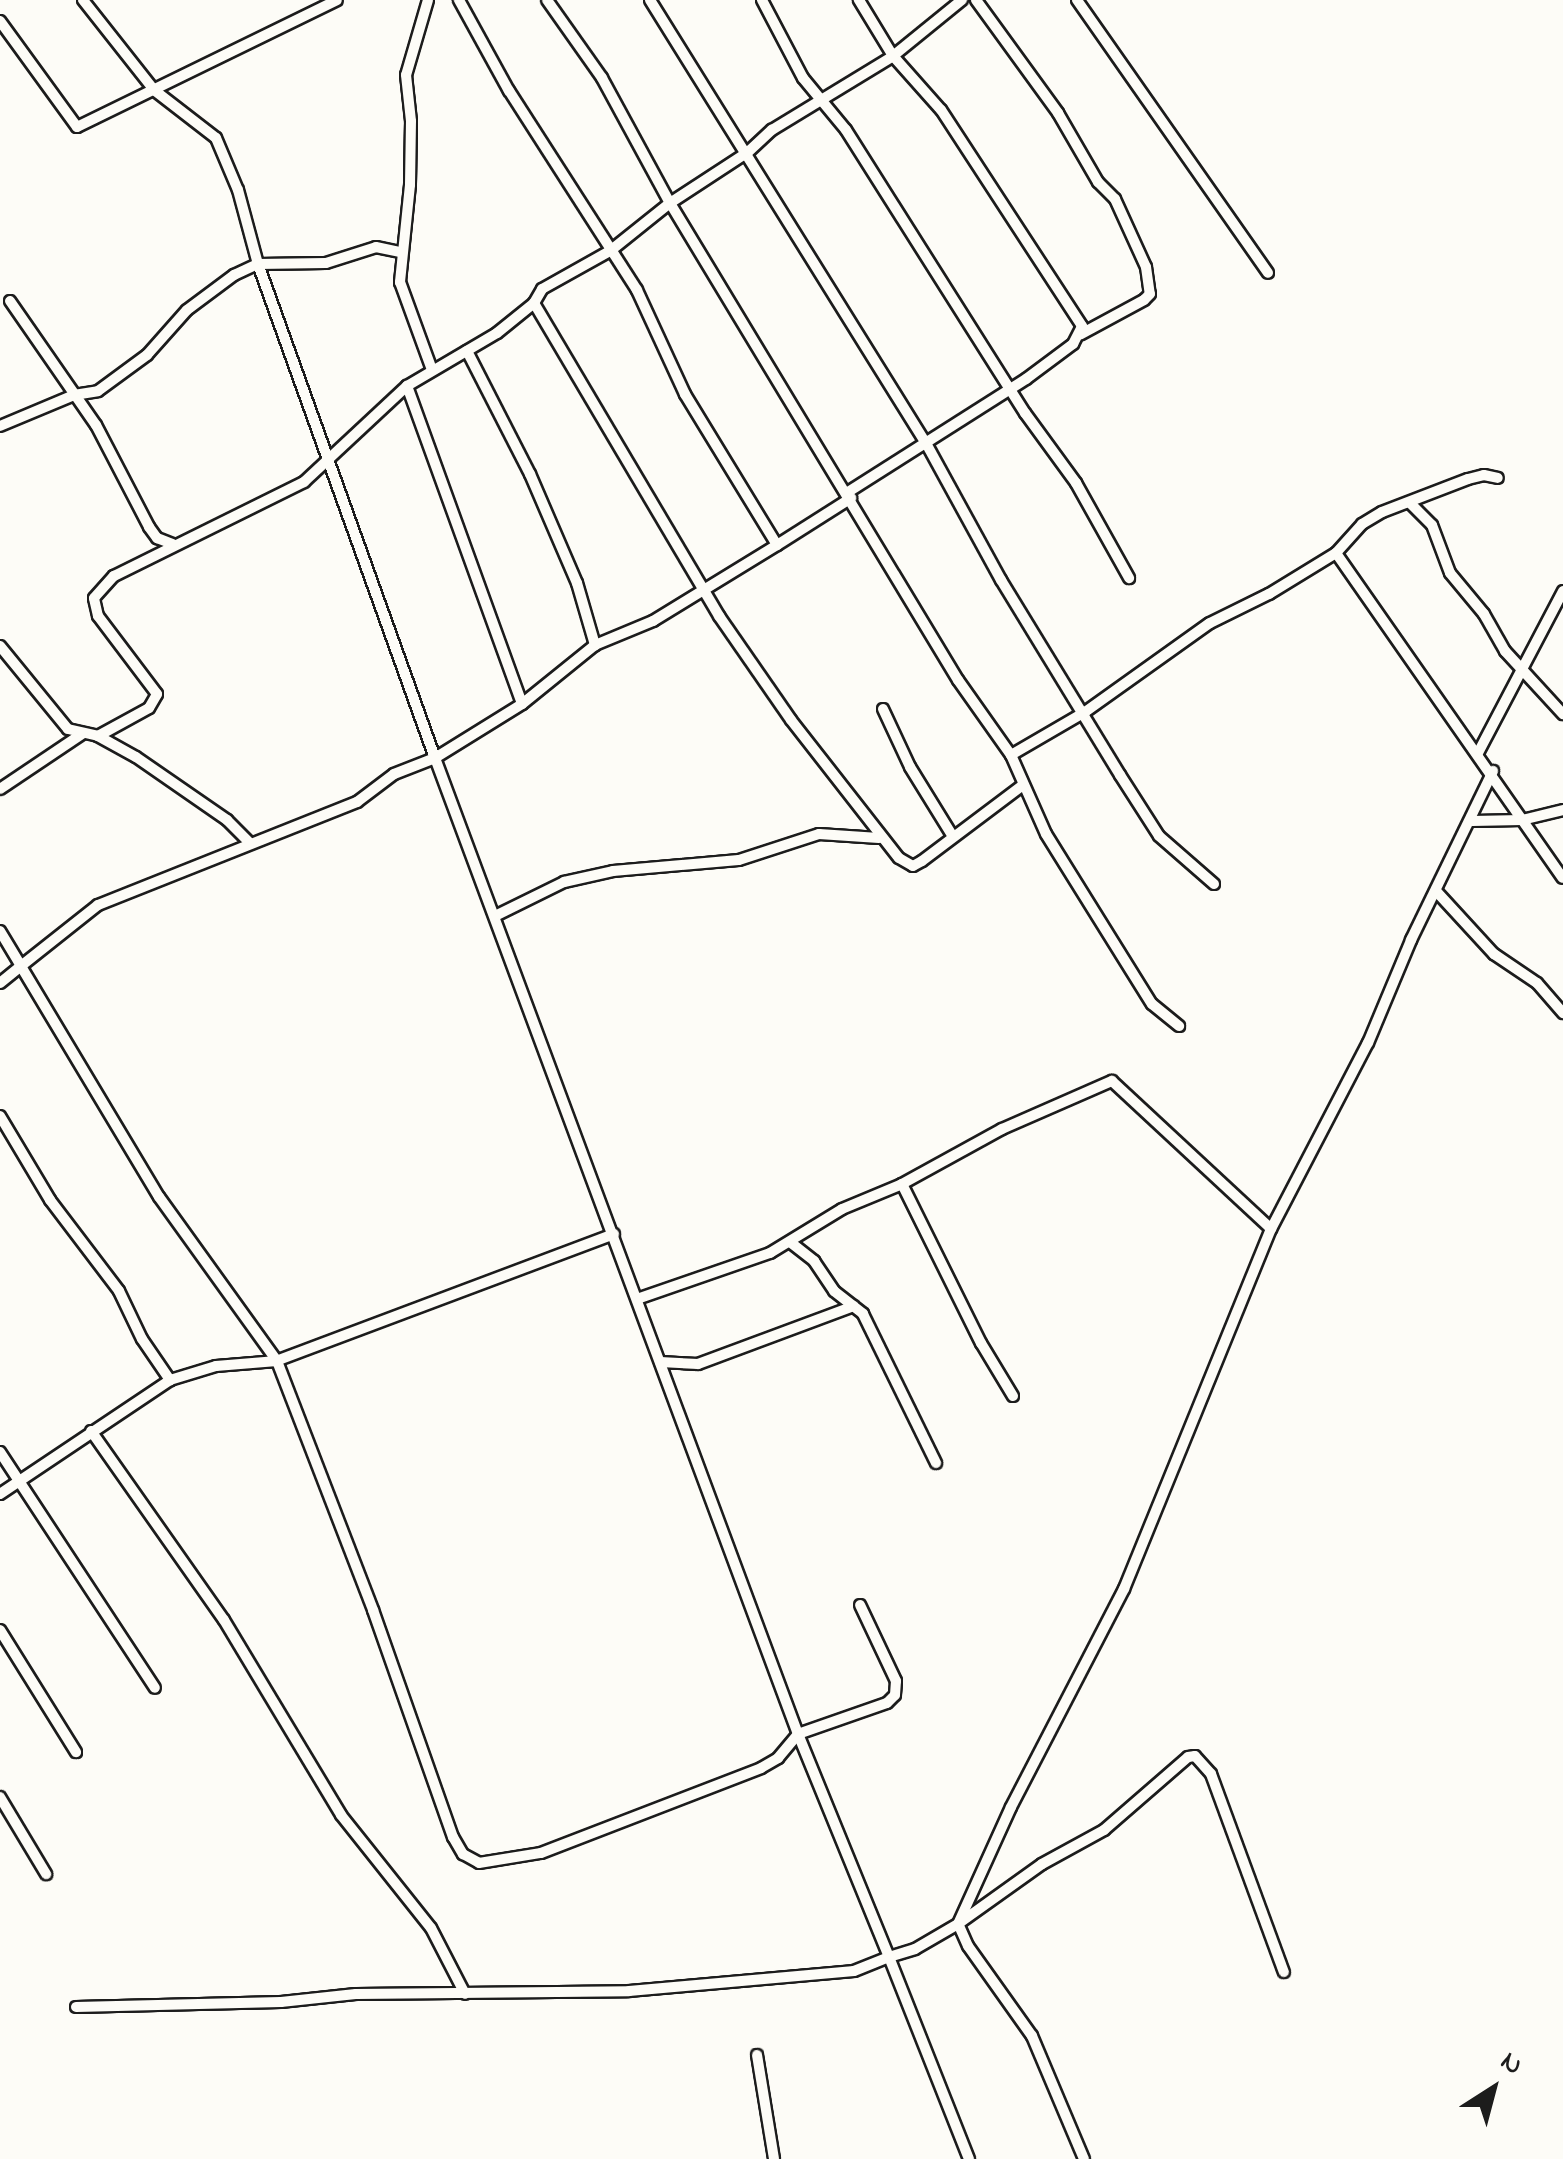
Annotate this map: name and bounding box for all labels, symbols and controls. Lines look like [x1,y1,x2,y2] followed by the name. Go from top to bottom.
[1443,2039,1543,2139] north arrow
[1491,2042,1531,2086] text: N

